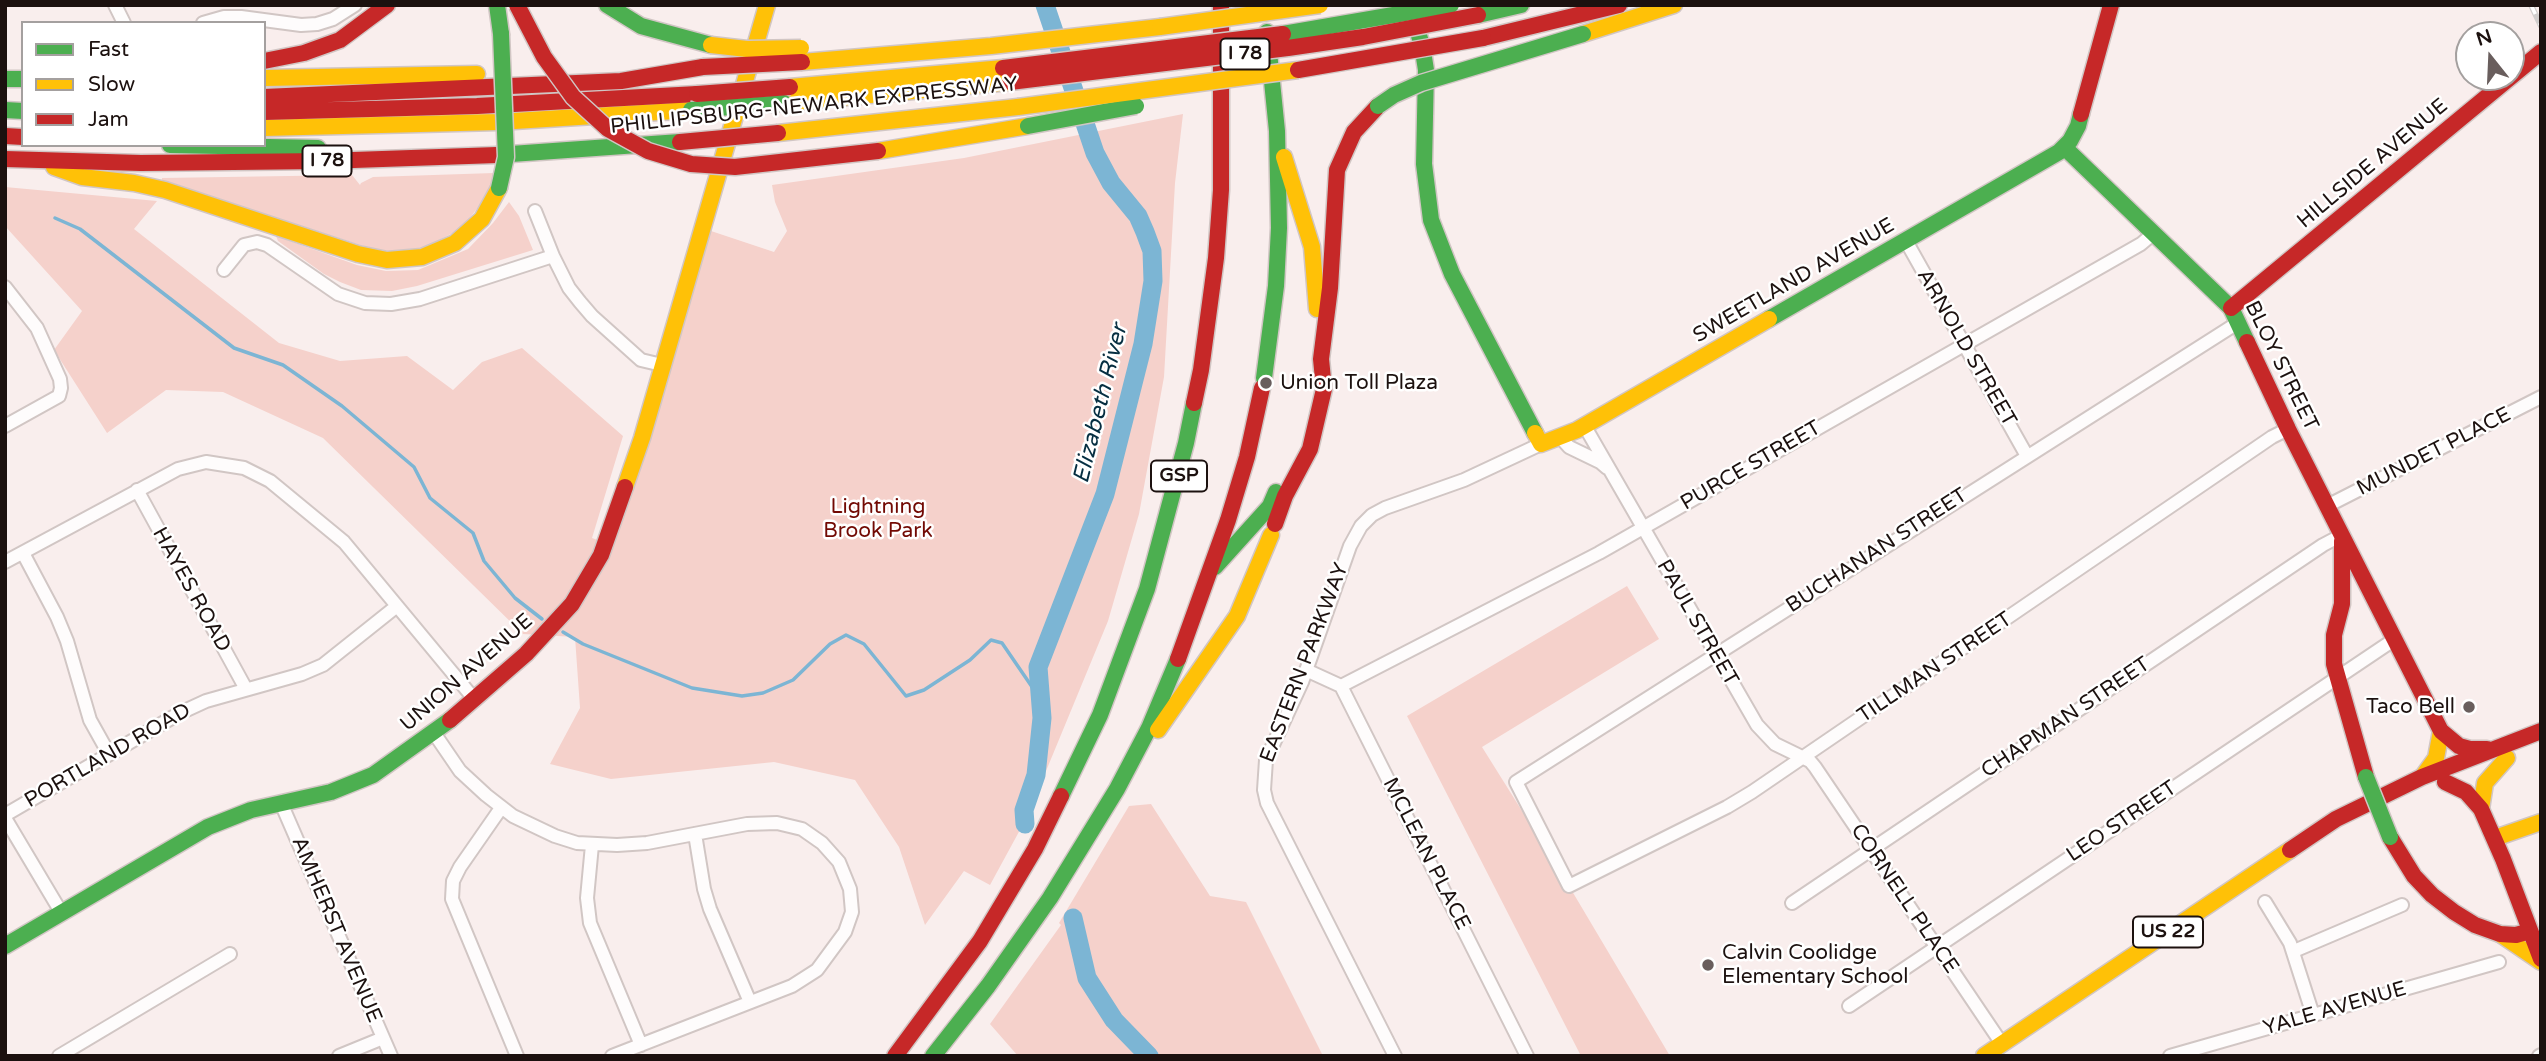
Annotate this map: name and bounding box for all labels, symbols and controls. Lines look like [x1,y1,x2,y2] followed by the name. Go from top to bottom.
[21,21,266,147] legend
[2455,21,2525,91] north arrow
[2473,25,2495,51] text: N
[88,37,129,62] text: Fast
[1220,38,1270,70] road number: I 78
[88,72,135,97] text: Slow
[609,72,1019,140] street label: PHILLIPSBURG-NEWARK EXPRESSWAY
[2293,94,2453,234] street label: HILLSIDE AVENUE
[88,107,129,132] text: Jam
[302,146,352,176] road number: I 78
[1689,213,1899,349] street label: SWEETLAND AVENUE
[1911,265,2021,431] street label: ARNOLD STREET
[2239,297,2323,435] street label: BLOY STREET
[1068,322,1134,486] water label: Elizabeth River
[1280,370,1438,396] place label: Union Toll Plaza
[1258,375,1274,391] marker: Union Toll Plaza
[2353,402,2515,502] street label: MUNDET PLACE
[1676,416,1826,516] street label: PURCE STREET
[1151,461,1207,491] road number: GSP
[1782,483,1972,619] street label: BUCHANAN STREET
[823,494,933,544] park label: Lightning Brook Park
[146,523,236,657] street label: HAYES ROAD
[1651,555,1743,691] street label: PAUL STREET
[1255,560,1355,766] street label: EASTERN PARKWAY
[1853,607,2017,729] street label: TILLMAN STREET
[396,609,538,737] street label: UNION AVENUE
[1977,652,2155,784] street label: CHAPMAN STREET
[2366,694,2455,720] place label: Taco Bell
[21,698,195,814] street label: PORTLAND ROAD
[2461,699,2477,715] marker: Taco Bell
[1377,774,1475,934] street label: MCLEAN PLACE
[2062,776,2182,868] street label: LEO STREET
[1845,819,1963,979] street label: CORNELL PLACE
[285,833,387,1027] street label: AMHERST AVENUE
[2133,916,2203,948] road number: US 22
[1722,940,1909,990] place label: Calvin Coolidge Elementary School
[1700,957,1716,973] marker: Calvin Coolidge Elementary School
[2261,977,2409,1041] street label: YALE AVENUE

